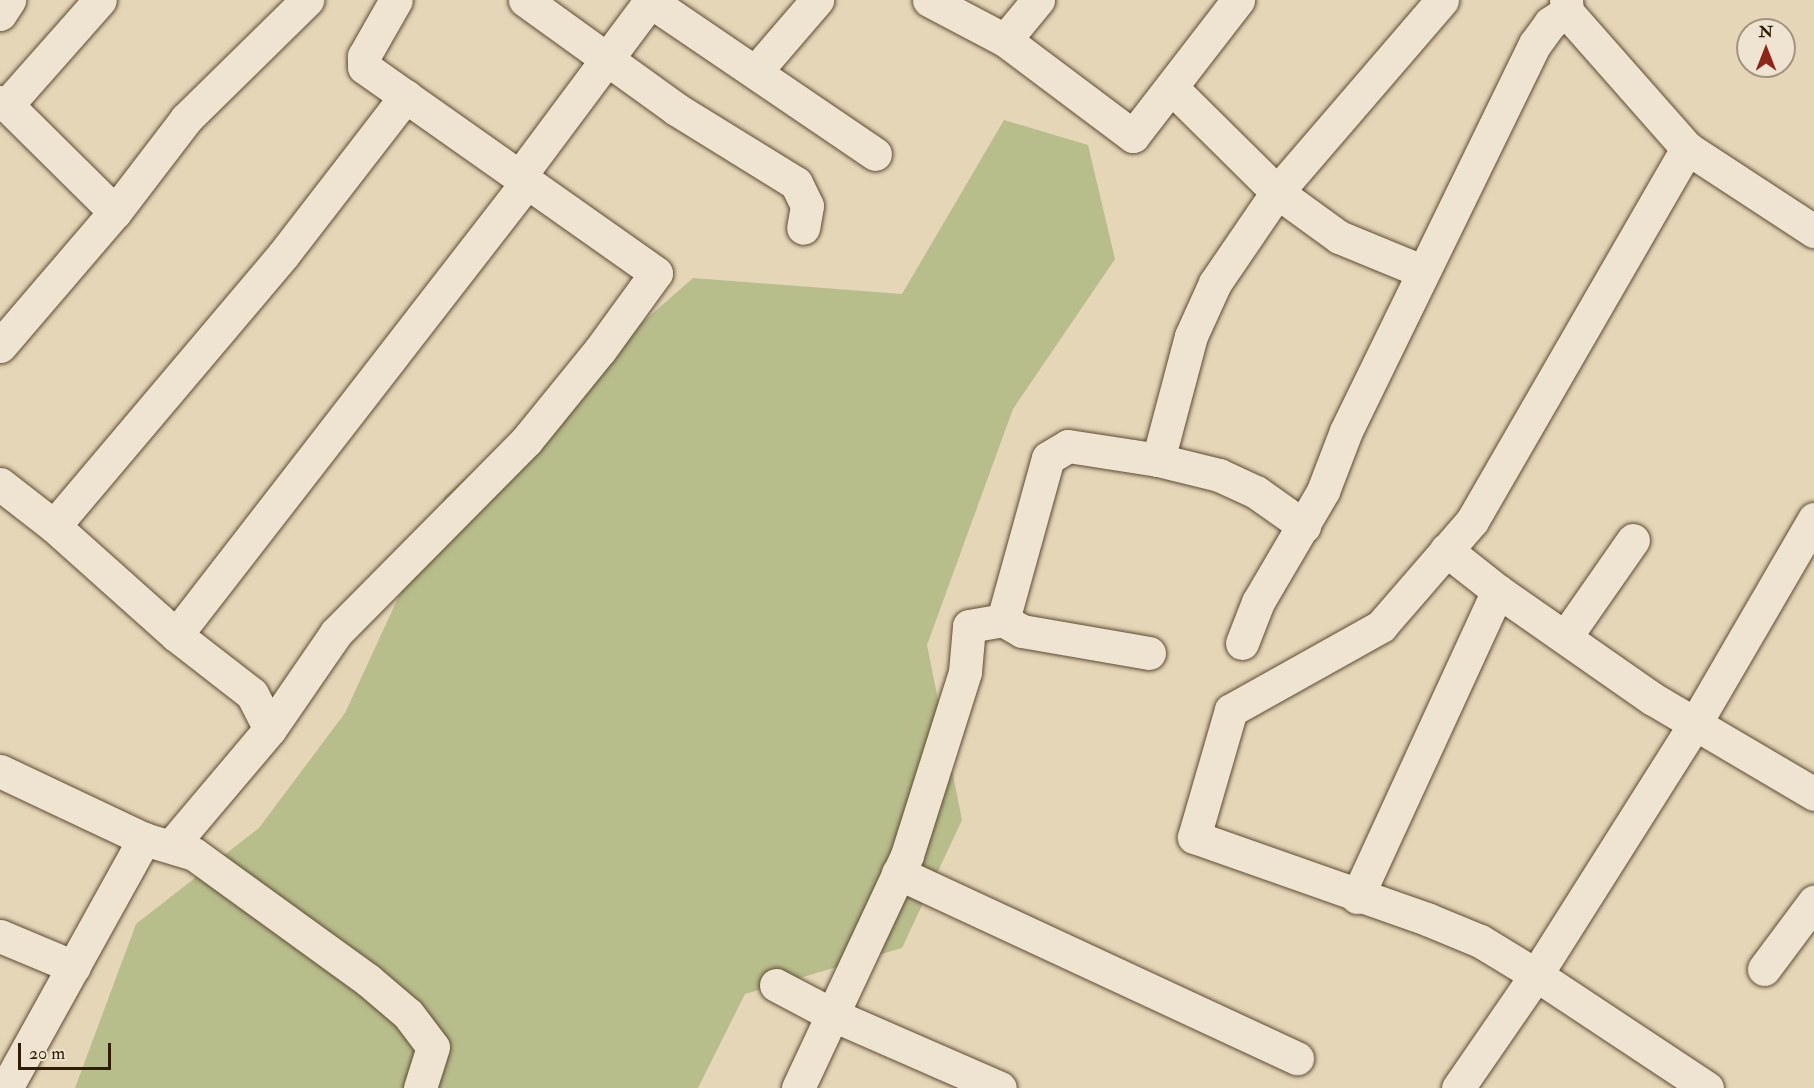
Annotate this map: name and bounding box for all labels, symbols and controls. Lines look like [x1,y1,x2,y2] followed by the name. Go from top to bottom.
[1736,18,1796,78] north arrow
[1759,22,1773,42] text: N
[21,1031,114,1069] scale bar
[29,1042,65,1065] text: 20 m

